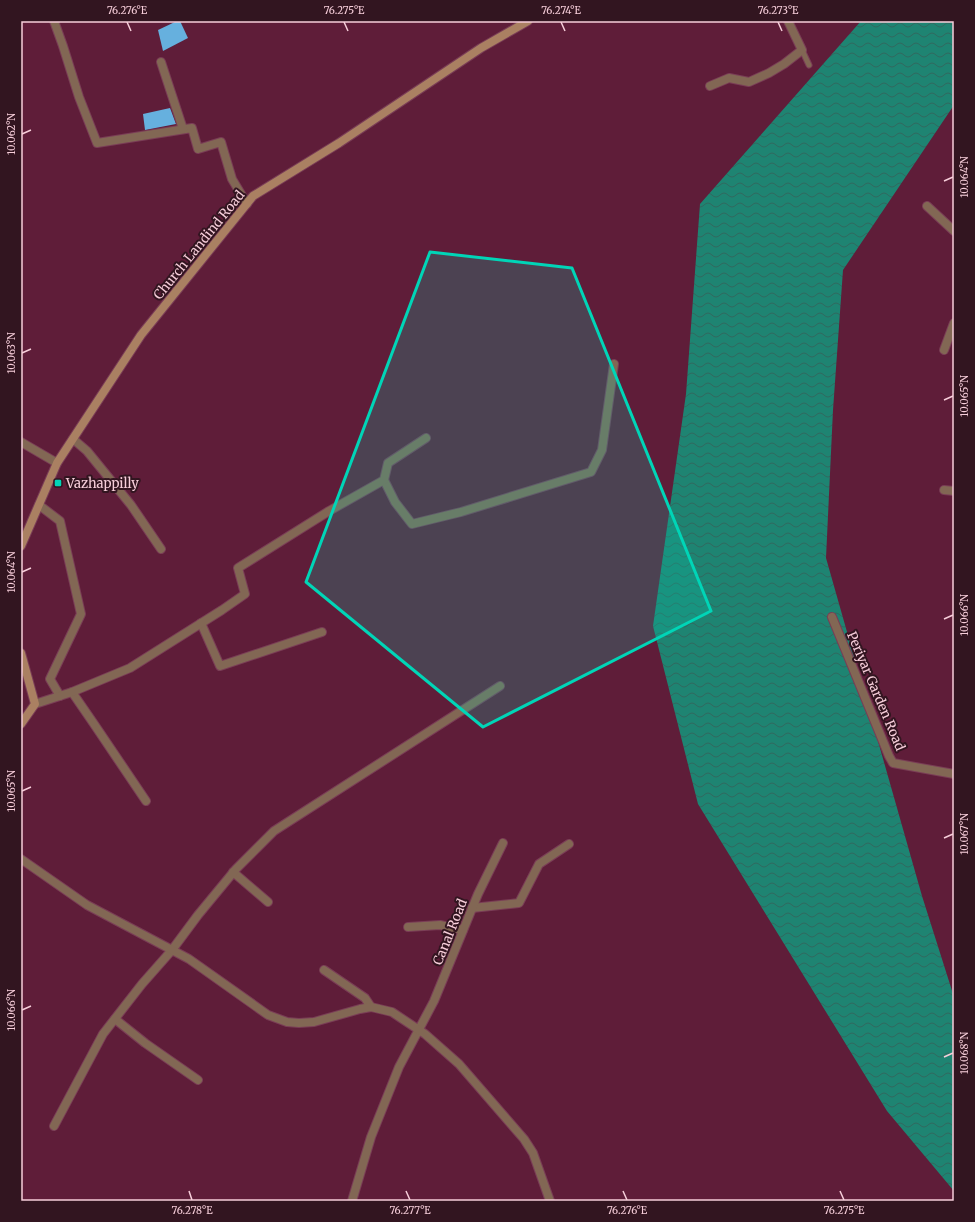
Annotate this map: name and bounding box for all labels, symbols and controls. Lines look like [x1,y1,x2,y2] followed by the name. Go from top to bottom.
[107,4,148,17] text: 76.276°E
[324,4,365,17] text: 76.275°E
[541,4,581,17] text: 76.274°E
[758,4,799,17] text: 76.273°E
[5,113,18,155] text: 10.062°N
[958,156,971,198] text: 10.064°N
[150,187,248,303] street label: Church Landind Road
[5,332,18,374] text: 10.063°N
[958,375,971,417] text: 10.065°N
[65,475,139,492] place label: Vazhappilly
[53,478,63,488] marker: Vazhappilly
[5,551,18,593] text: 10.064°N
[958,594,971,636] text: 10.066°N
[843,629,909,753] street label: Periyar Garden Road
[5,770,18,812] text: 10.065°N
[958,813,971,855] text: 10.067°N
[429,896,471,968] street label: Canal Road
[5,989,18,1031] text: 10.066°N
[958,1031,971,1074] text: 10.068°N
[172,1204,213,1217] text: 76.278°E
[389,1204,431,1217] text: 76.277°E
[607,1204,648,1217] text: 76.276°E
[824,1204,865,1217] text: 76.275°E

